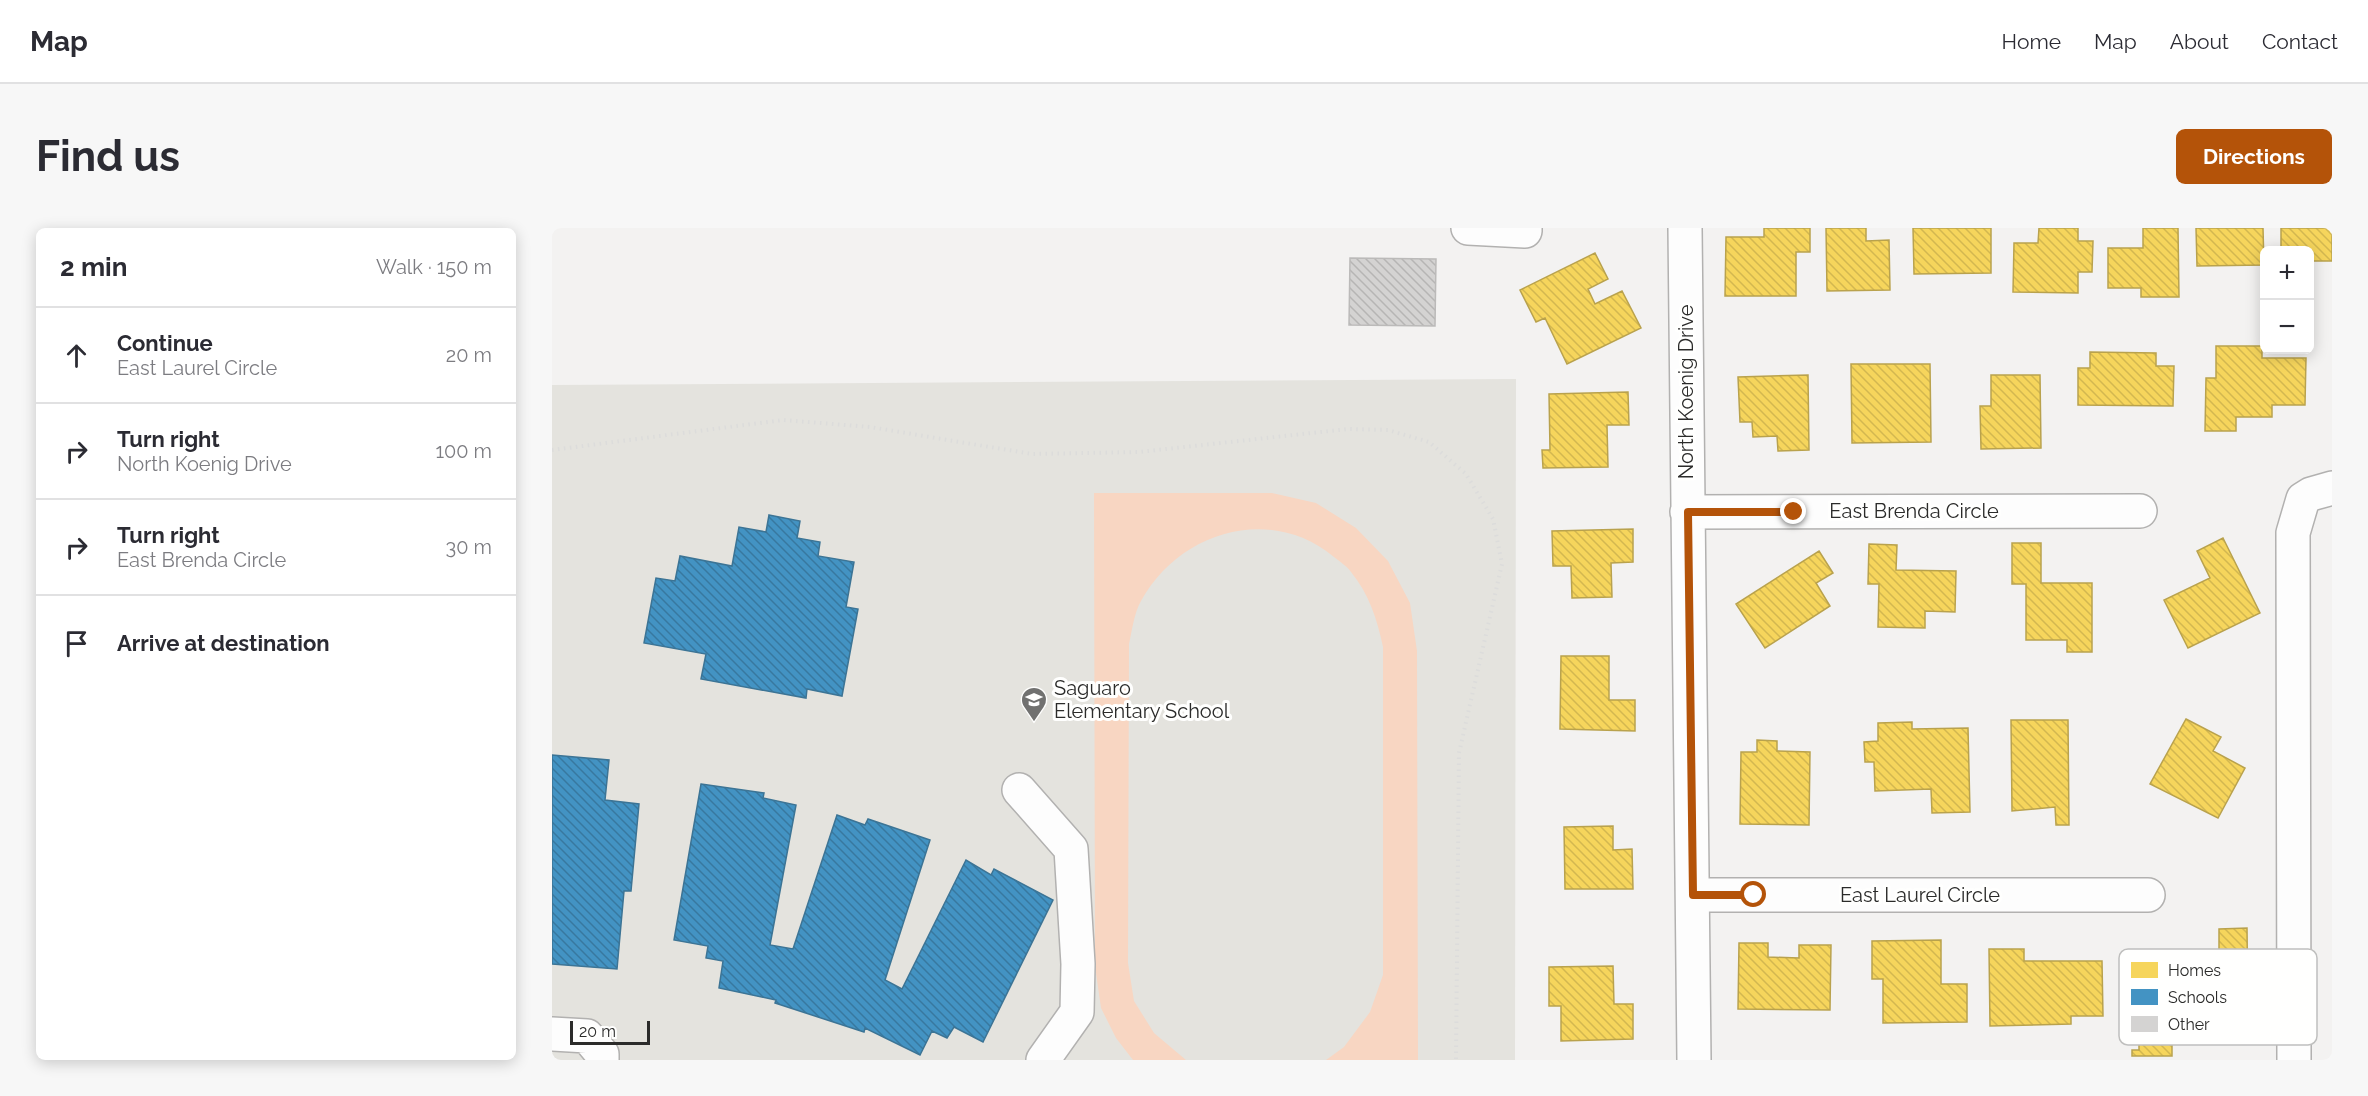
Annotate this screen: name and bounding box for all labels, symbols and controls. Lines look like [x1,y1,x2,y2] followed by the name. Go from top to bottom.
[30,25,88,58] text: Map
[2002,29,2061,54] text: Home
[2094,29,2137,54] text: Map
[2170,29,2229,54] text: About
[2262,29,2338,54] text: Contact
[2176,129,2332,184] button: Directions
[36,132,180,181] text: Find us
[2260,246,2314,354] map controls
[2260,246,2314,300] button: +
[60,252,127,282] text: 2 min
[376,255,492,279] text: Walk · 150 m
[2260,300,2314,354] button: −
[1674,304,1698,479] street label: North Koenig Drive
[117,330,213,356] text: Continue
[60,339,93,372] icon: ahead
[446,343,492,367] text: 20 m
[117,356,277,380] text: East Laurel Circle
[117,426,220,452] text: Turn right
[60,435,93,468] icon: right
[435,439,492,463] text: 100 m
[117,452,292,476] text: North Koenig Drive
[1780,498,1806,524] route end
[1829,499,1999,523] street label: East Brenda Circle
[117,522,220,548] text: Turn right
[60,531,93,564] icon: right
[446,535,492,559] text: 30 m
[117,548,286,572] text: East Brenda Circle
[60,627,93,660] icon: arrive
[117,630,330,656] text: Arrive at destination
[1054,676,1230,723] place label: Saguaro Elementary School
[1019,685,1049,723] school or university icon: Saguaro Elementary School
[1740,881,1766,907] route start
[1840,883,2000,907] street label: East Laurel Circle
[2119,949,2317,1045] legend
[2168,961,2221,980] text: Homes
[2168,988,2227,1007] text: Schools
[2168,1015,2210,1034] text: Other
[570,1018,650,1046] scale bar
[579,1022,616,1041] text: 20 m

